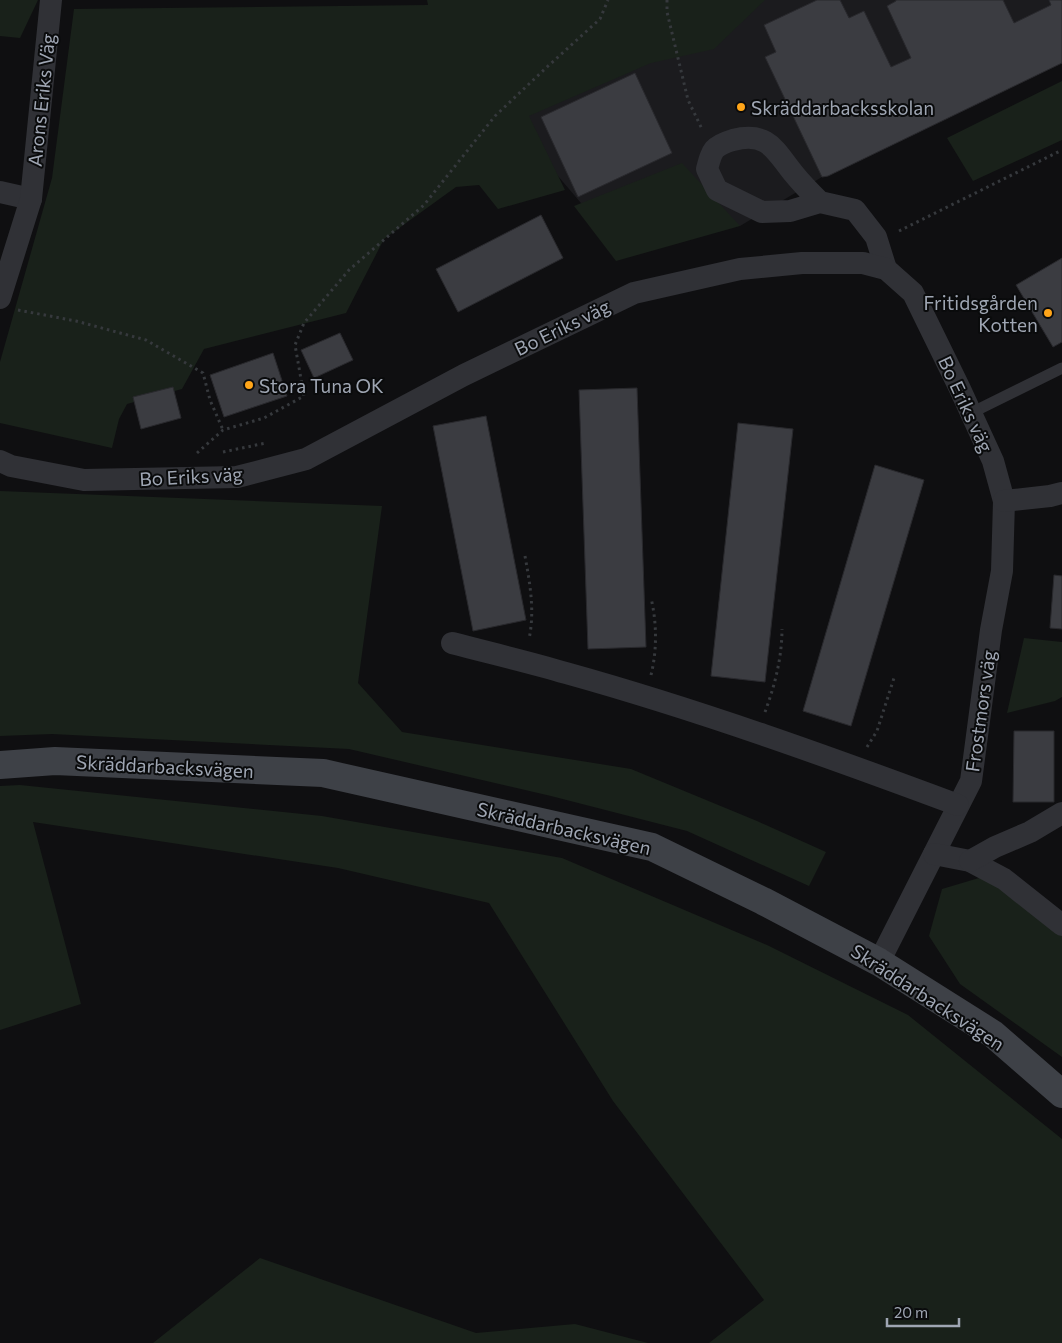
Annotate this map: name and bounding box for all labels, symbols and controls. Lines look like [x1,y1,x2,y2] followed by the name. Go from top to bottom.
[23,32,59,168] street label: Arons Eriks Väg
[751,96,934,119] place label: Skräddarbacksskolan
[735,101,747,113] marker: Skräddarbacksskolan
[923,291,1038,336] place label: Fritidsgården Kotten
[511,294,613,360] street label: Bo Eriks väg
[1042,307,1054,319] marker: Fritidsgården Kotten
[934,352,998,456] street label: Bo Eriks väg
[259,374,384,397] place label: Stora Tuna OK
[243,379,255,391] marker: Stora Tuna OK
[139,462,243,490] street label: Bo Eriks väg
[960,649,1000,773] street label: Frostmors väg
[76,750,254,782] street label: Skräddarbacksvägen
[475,797,653,859] street label: Skräddarbacksvägen
[847,939,1009,1055] street label: Skräddarbacksvägen
[887,1296,960,1328] scale bar
[894,1303,928,1321] text: 20 m

